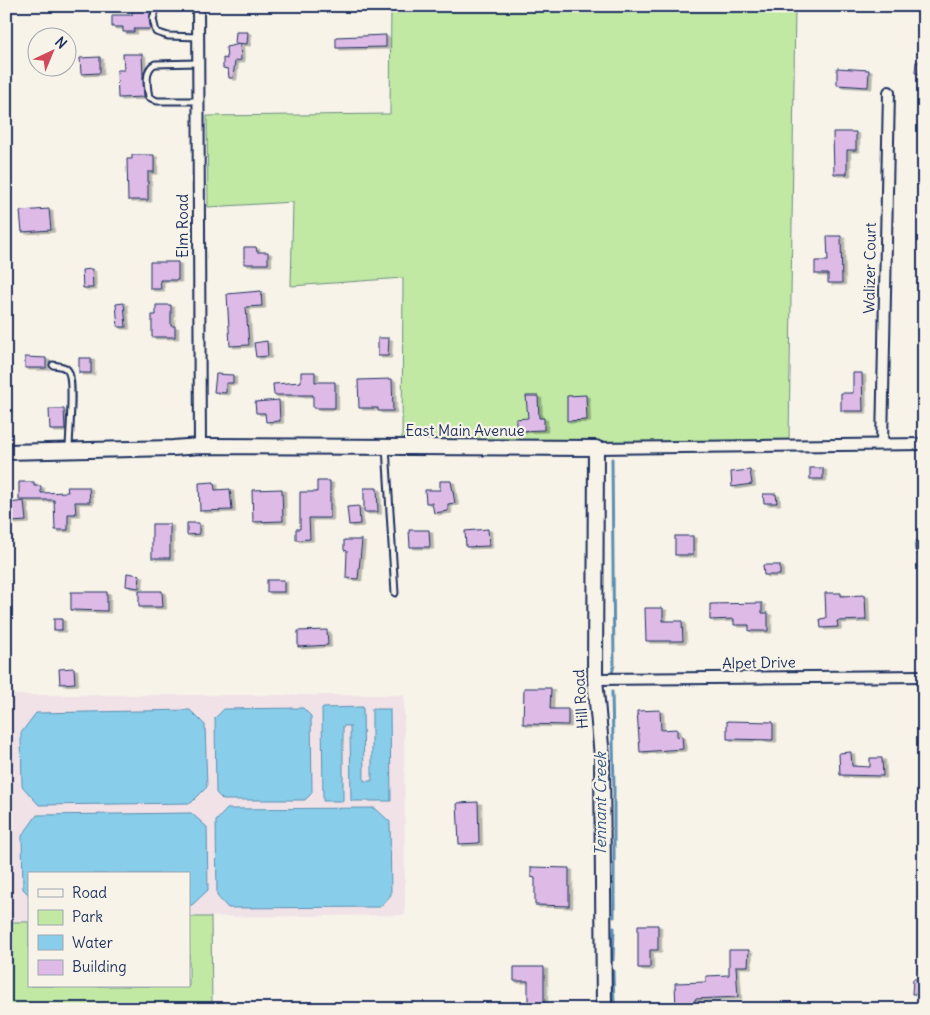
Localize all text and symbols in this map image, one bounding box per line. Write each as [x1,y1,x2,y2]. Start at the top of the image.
north arrow [28,28,78,78]
text: N [51,33,71,52]
street label: Elm Road [173,194,192,258]
street label: Walizer Court [859,222,880,314]
street label: East Main Avenue [405,421,525,440]
street label: Alpet Drive [722,652,796,673]
street label: Hill Road [569,668,592,729]
water label: Tennant Creek [590,750,610,856]
legend [28,872,190,988]
text: Road [72,883,107,902]
text: Park [72,907,103,926]
text: Water [72,933,113,952]
text: Building [72,957,127,976]

